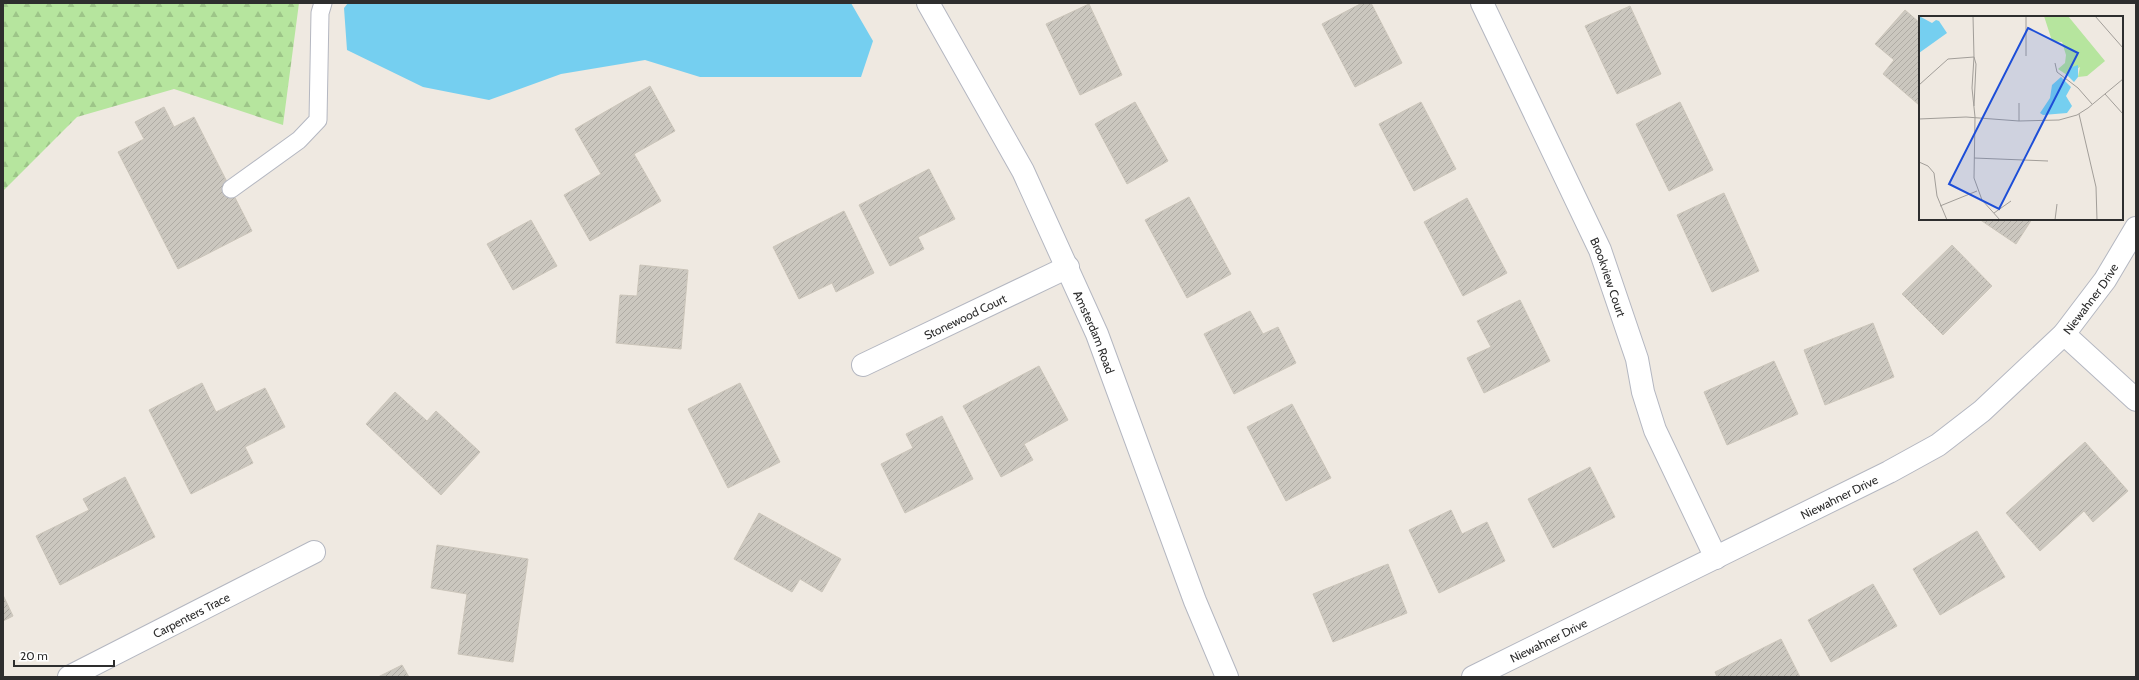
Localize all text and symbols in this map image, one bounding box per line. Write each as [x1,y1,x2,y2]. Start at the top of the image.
inset map [1919,16,2123,220]
street label: Brookview Court [1587,235,1630,319]
street label: Niewahner Drive [2059,260,2121,337]
street label: Amsterdam Road [1071,288,1118,375]
street label: Stonewood Court [921,290,1009,342]
street label: Niewahner Drive [1798,471,1880,522]
street label: Carpenters Trace [150,589,232,641]
street label: Niewahner Drive [1507,615,1589,665]
scale bar [14,642,114,668]
text: 20 m [20,648,48,663]

